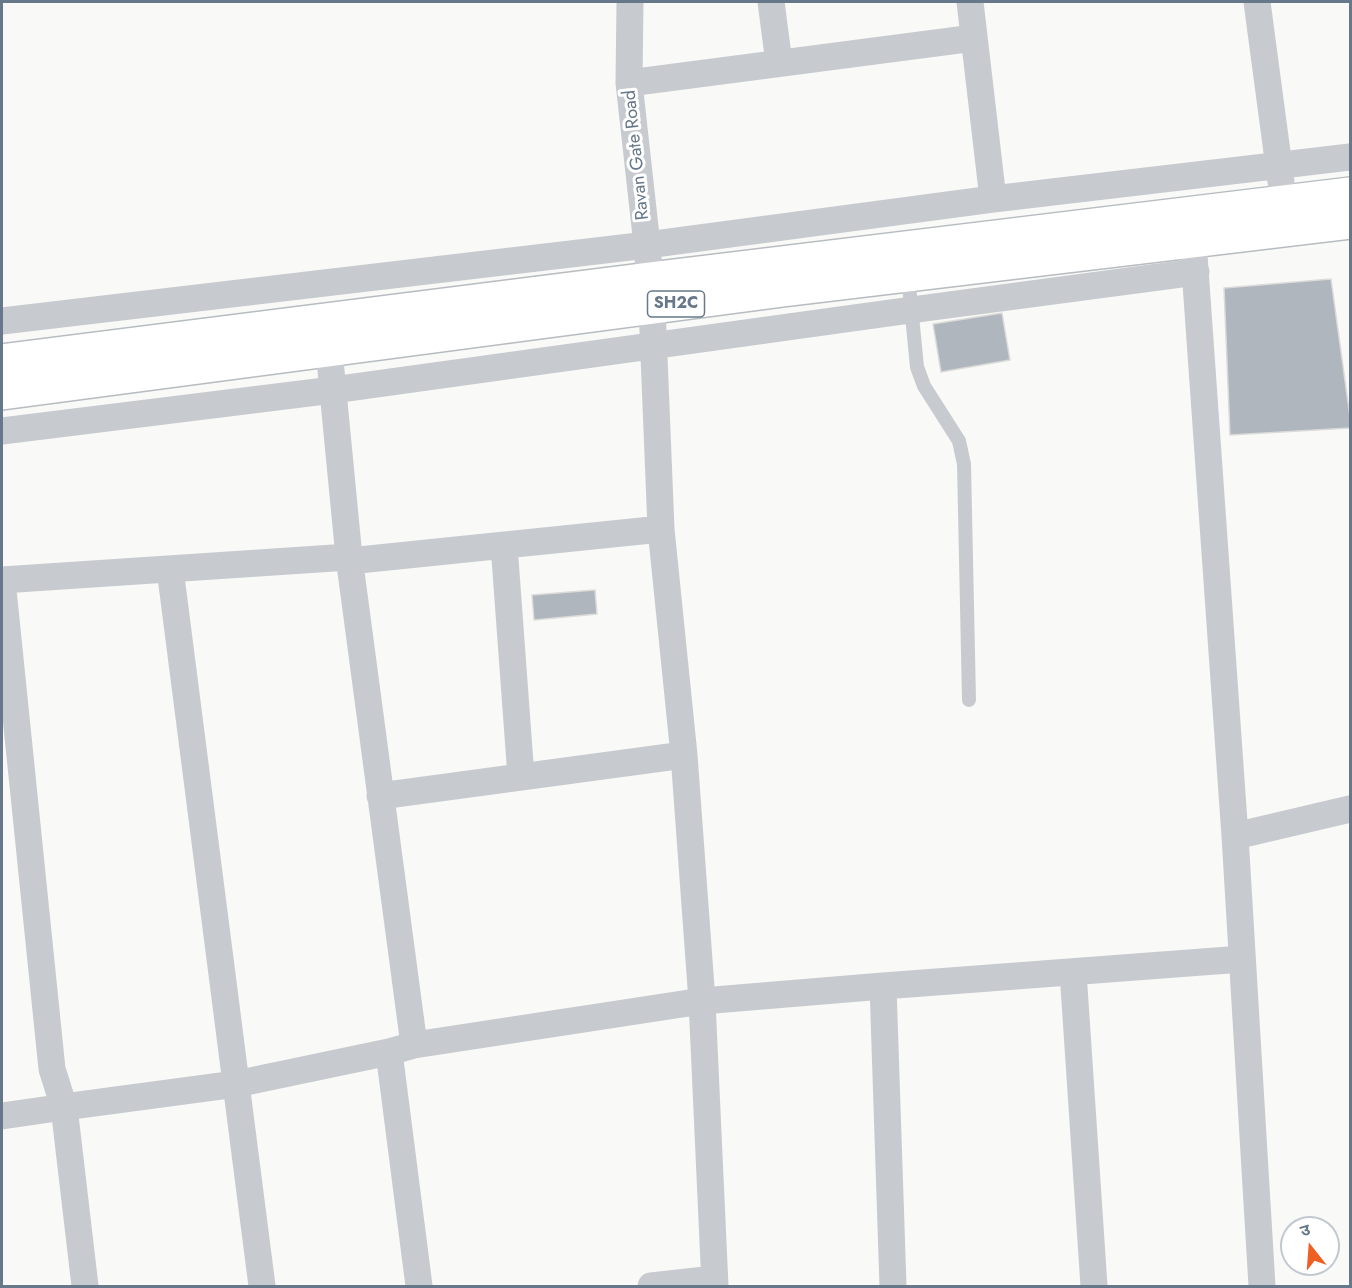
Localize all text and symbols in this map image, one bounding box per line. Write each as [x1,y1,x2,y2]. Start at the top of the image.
street label: Ravan Gate Road [619,89,655,221]
road number: SH2C [648,291,704,317]
north arrow [1280,1216,1340,1276]
text: उ [1297,1218,1313,1243]

